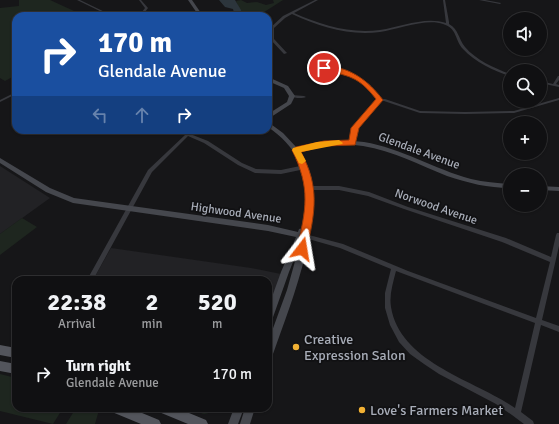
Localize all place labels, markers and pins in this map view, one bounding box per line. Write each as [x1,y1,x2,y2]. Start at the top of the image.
pin [307,51,341,85]
place label: Creative Expression Salon [304,331,406,364]
marker: Creative Expression Salon [291,342,301,352]
place label: Love's Farmers Market [370,402,503,419]
marker: Love's Farmers Market [357,405,367,415]

